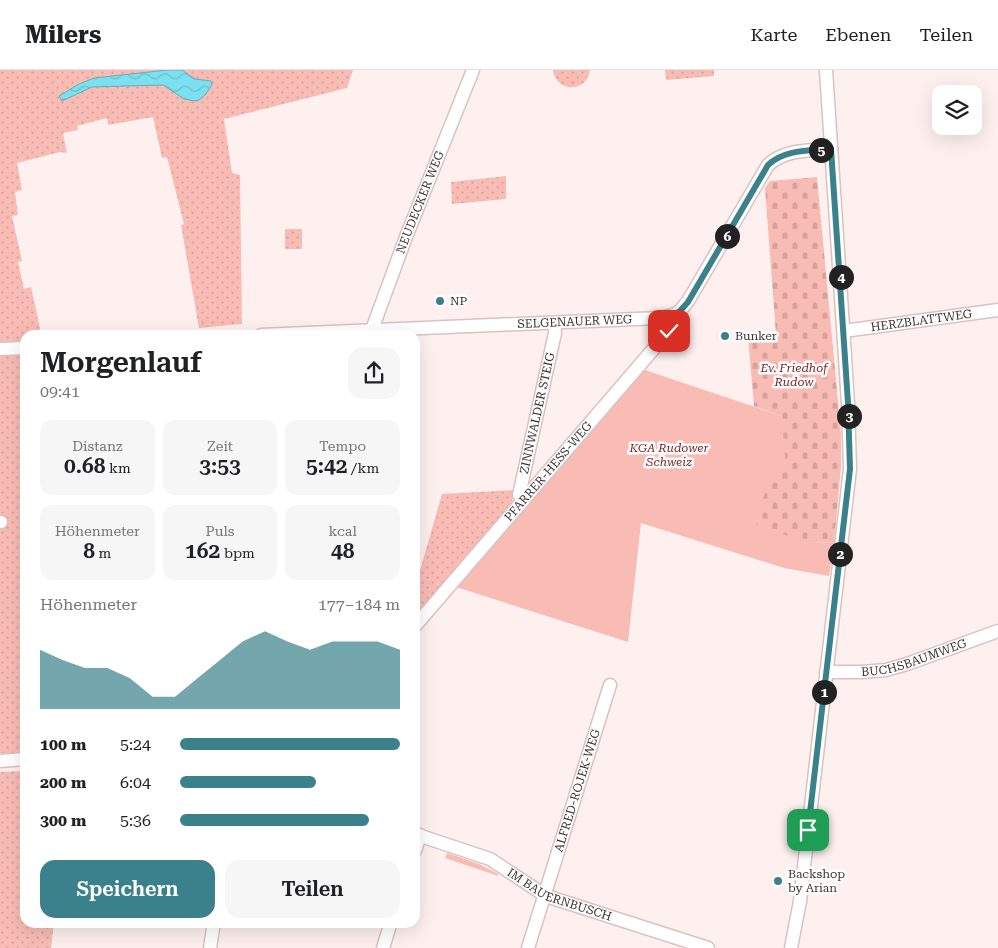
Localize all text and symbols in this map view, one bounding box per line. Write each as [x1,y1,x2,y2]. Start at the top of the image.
text: Milers [25,21,101,49]
text: Karte [751,24,797,45]
text: Ebenen [825,24,891,45]
text: Teilen [919,24,973,45]
map controls [932,85,982,135]
button: layers [932,85,982,135]
pin: 5 [808,138,834,162]
text: 5 [818,142,825,158]
street label: NEUDECKER WEG [394,148,447,255]
pin: 6 [714,224,740,248]
text: 6 [724,228,731,244]
pin: 4 [828,264,854,290]
text: 4 [838,269,845,285]
place label: NP [450,294,468,308]
marker: NP [434,295,446,307]
street label: HERZBLATTWEG [870,307,974,334]
pin [648,310,690,352]
street label: SELGENAUER WEG [517,312,633,331]
icon: check [655,317,683,345]
place label: Bunker [735,329,777,343]
marker: Bunker [719,330,731,342]
text: Morgenlauf [40,346,202,379]
button: share [348,347,400,399]
street label: ZINNWALDER STEIG [517,350,558,475]
park label: Ev. Friedhof Rudow [759,361,829,389]
text: 09:41 [40,382,80,401]
pin: 3 [836,404,862,428]
text: 3 [846,408,853,424]
street label: PFARRER-HESS-WEG [501,418,595,524]
text: Distanz [72,438,123,454]
text: Zeit [207,438,233,454]
text: Tempo [319,438,366,454]
park label: KGA Rudower Schweiz [629,441,708,469]
text: 0.68 [64,454,105,478]
text: 3:53 [199,454,241,478]
text: 5:42 [306,454,348,478]
text: km [105,460,131,476]
text: /km [348,460,379,476]
text: Höhenmeter [55,523,140,539]
text: Puls [206,523,234,539]
text: kcal [329,523,357,539]
text: 8 [83,539,95,563]
text: 162 [185,539,220,563]
text: 48 [331,539,354,563]
pin: 2 [828,542,852,566]
text: m [95,545,111,561]
text: bpm [220,545,255,561]
text: 2 [837,546,844,562]
text: Höhenmeter [40,595,137,614]
text: 177–184 m [318,595,400,614]
street label: BUCHSBAUMWEG [861,636,969,679]
pin: 1 [812,680,836,704]
text: 1 [821,684,828,700]
street label: ALFRED-ROJEK-WEG [551,727,603,854]
text: 100 m [40,735,86,754]
text: 5:24 [120,735,151,754]
text: 200 m [40,773,86,792]
text: 6:04 [120,773,151,792]
pin [787,809,829,851]
text: 300 m [40,811,86,830]
text: 5:36 [120,811,151,830]
icon: arrive [794,816,822,844]
button: Speichern [40,860,215,918]
button: Teilen [225,860,400,918]
street label: IM BAUERNBUSCH [505,865,613,924]
place label: Backshop by Arian [788,867,845,895]
marker: Backshop by Arian [772,875,784,887]

